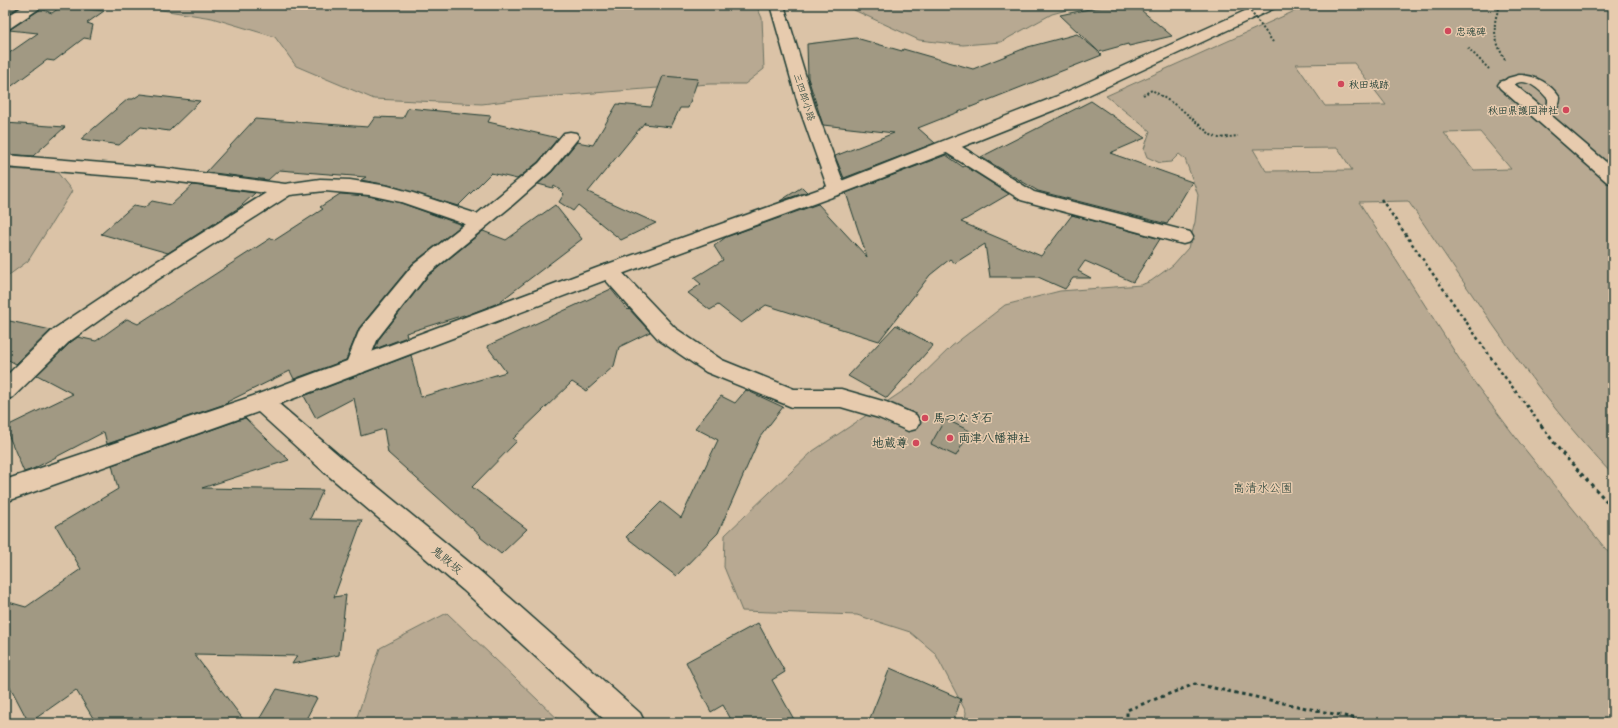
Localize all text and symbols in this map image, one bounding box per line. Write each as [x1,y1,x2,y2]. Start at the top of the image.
marker: 忠魂碑 [1443,26,1453,36]
place label: 忠魂碑 [1456,26,1486,38]
street label: 三四郎小路 [791,72,817,123]
marker: 秋田城跡 [1336,79,1346,89]
place label: 秋田城跡 [1349,79,1389,91]
place label: 秋田県護国神社 [1488,105,1558,117]
marker: 秋田県護国神社 [1561,105,1571,115]
place label: 馬つなぎ石 [933,411,993,426]
marker: 馬つなぎ石 [920,413,930,423]
place label: 両津八幡神社 [958,431,1030,446]
marker: 両津八幡神社 [945,433,955,443]
place label: 地蔵尊 [872,436,908,451]
marker: 地蔵尊 [911,438,921,448]
park label: 高清水公園 [1233,481,1293,496]
street label: 鬼敗坂 [428,543,465,578]

